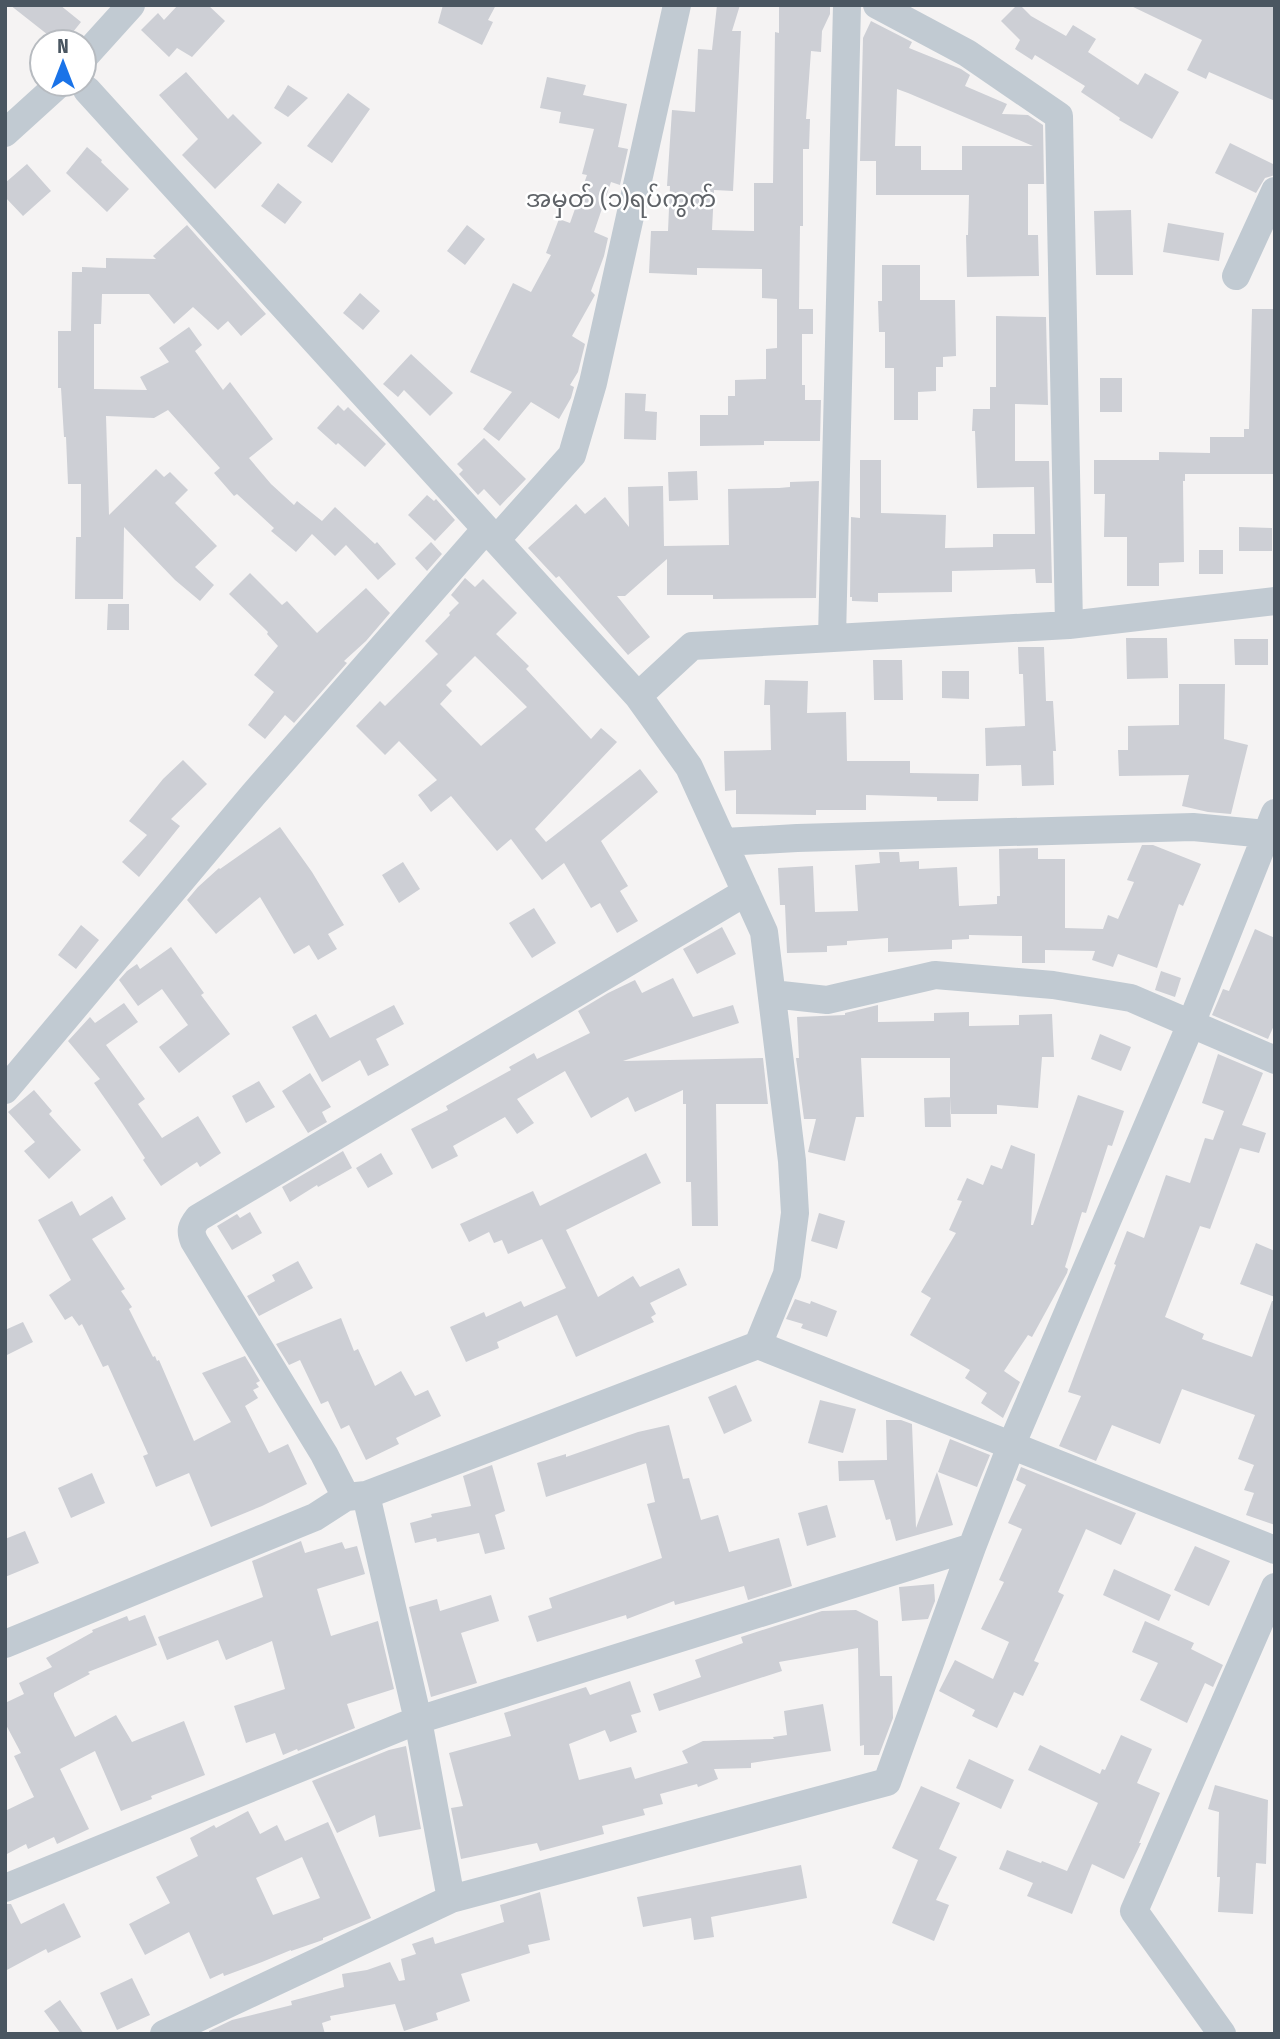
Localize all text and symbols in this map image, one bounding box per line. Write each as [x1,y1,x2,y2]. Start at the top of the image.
north arrow [28,28,98,98]
text: N [57,35,69,58]
district label: အမှတ် (၁)ရပ်ကွက် [526,183,716,218]

